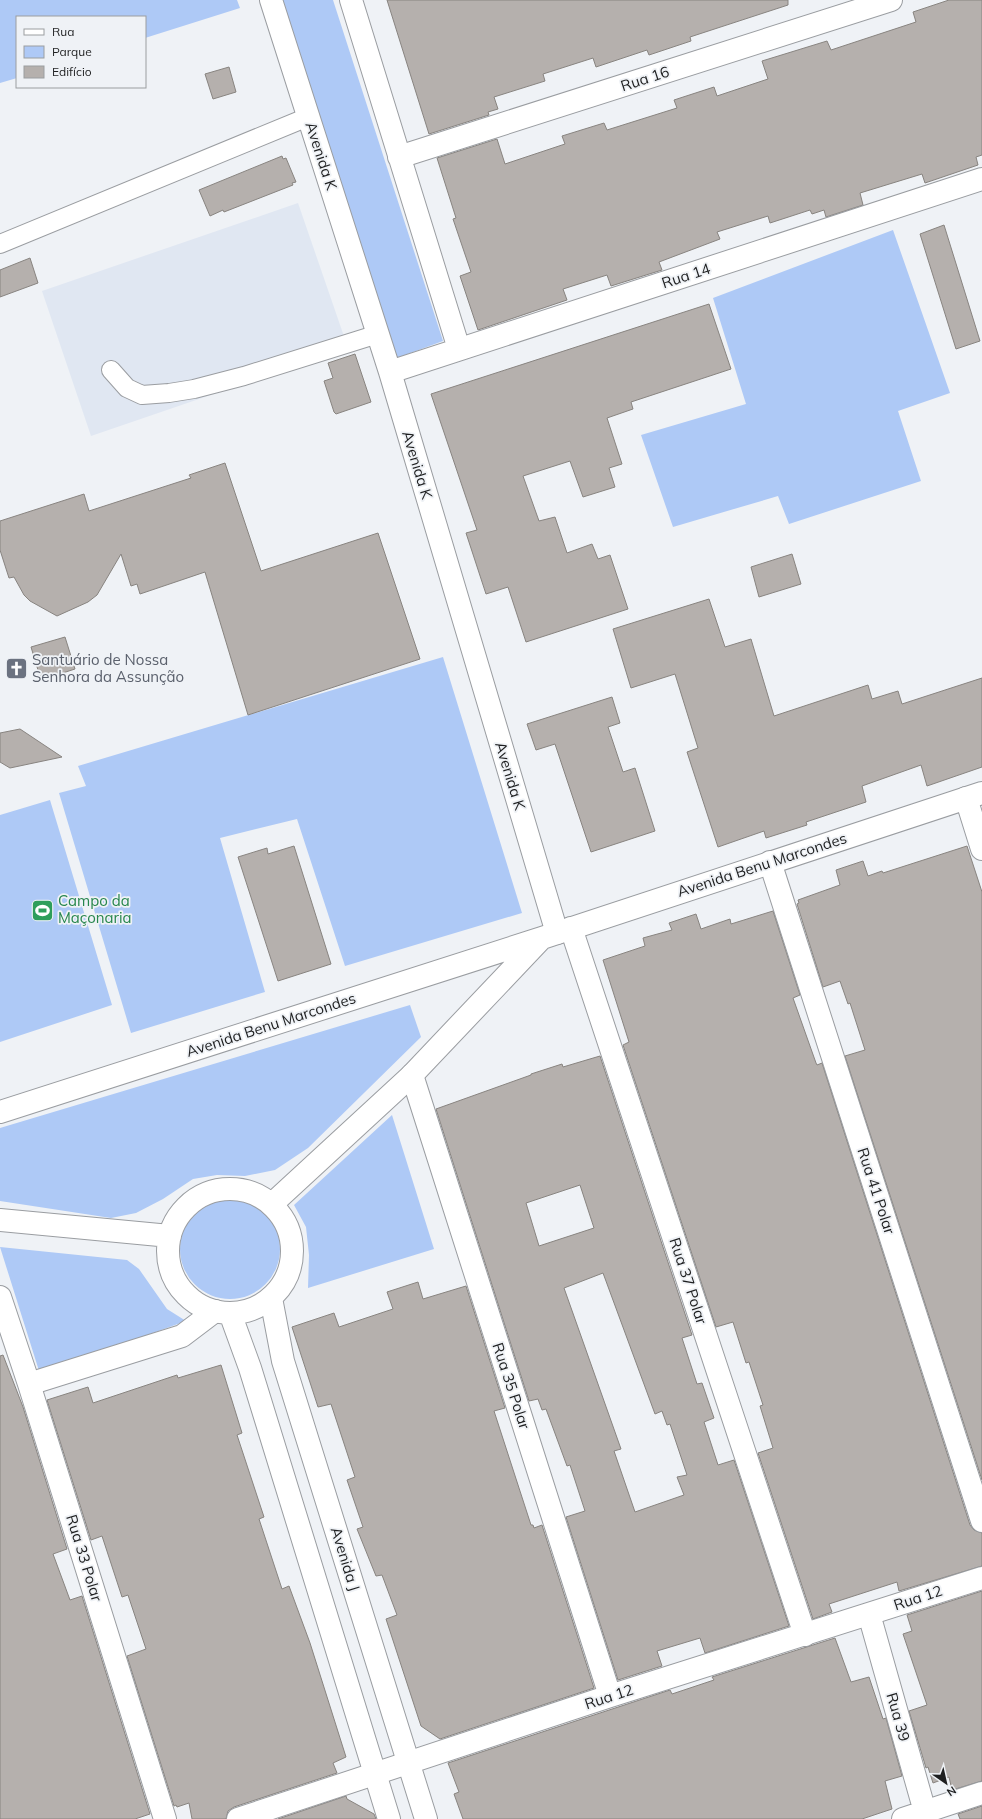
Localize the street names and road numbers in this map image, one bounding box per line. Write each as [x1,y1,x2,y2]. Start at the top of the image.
street label: Rua 16 [618,62,672,95]
street label: Avenida K [302,119,342,193]
street label: Rua 14 [659,259,713,292]
street label: Avenida K [398,428,437,502]
street label: Avenida K [491,739,530,813]
street label: Avenida Benu Marcondes [675,828,849,901]
street label: Avenida Benu Marcondes [184,988,358,1061]
street label: Rua 41 Polar [854,1145,900,1237]
street label: Rua 37 Polar [666,1235,712,1327]
street label: Rua 35 Polar [489,1340,535,1432]
street label: Rua 33 Polar [62,1512,107,1604]
street label: Avenida J [327,1525,364,1593]
street label: Rua 12 [891,1581,945,1614]
street label: Rua 12 [582,1680,636,1713]
street label: Rua 39 [882,1690,914,1743]

